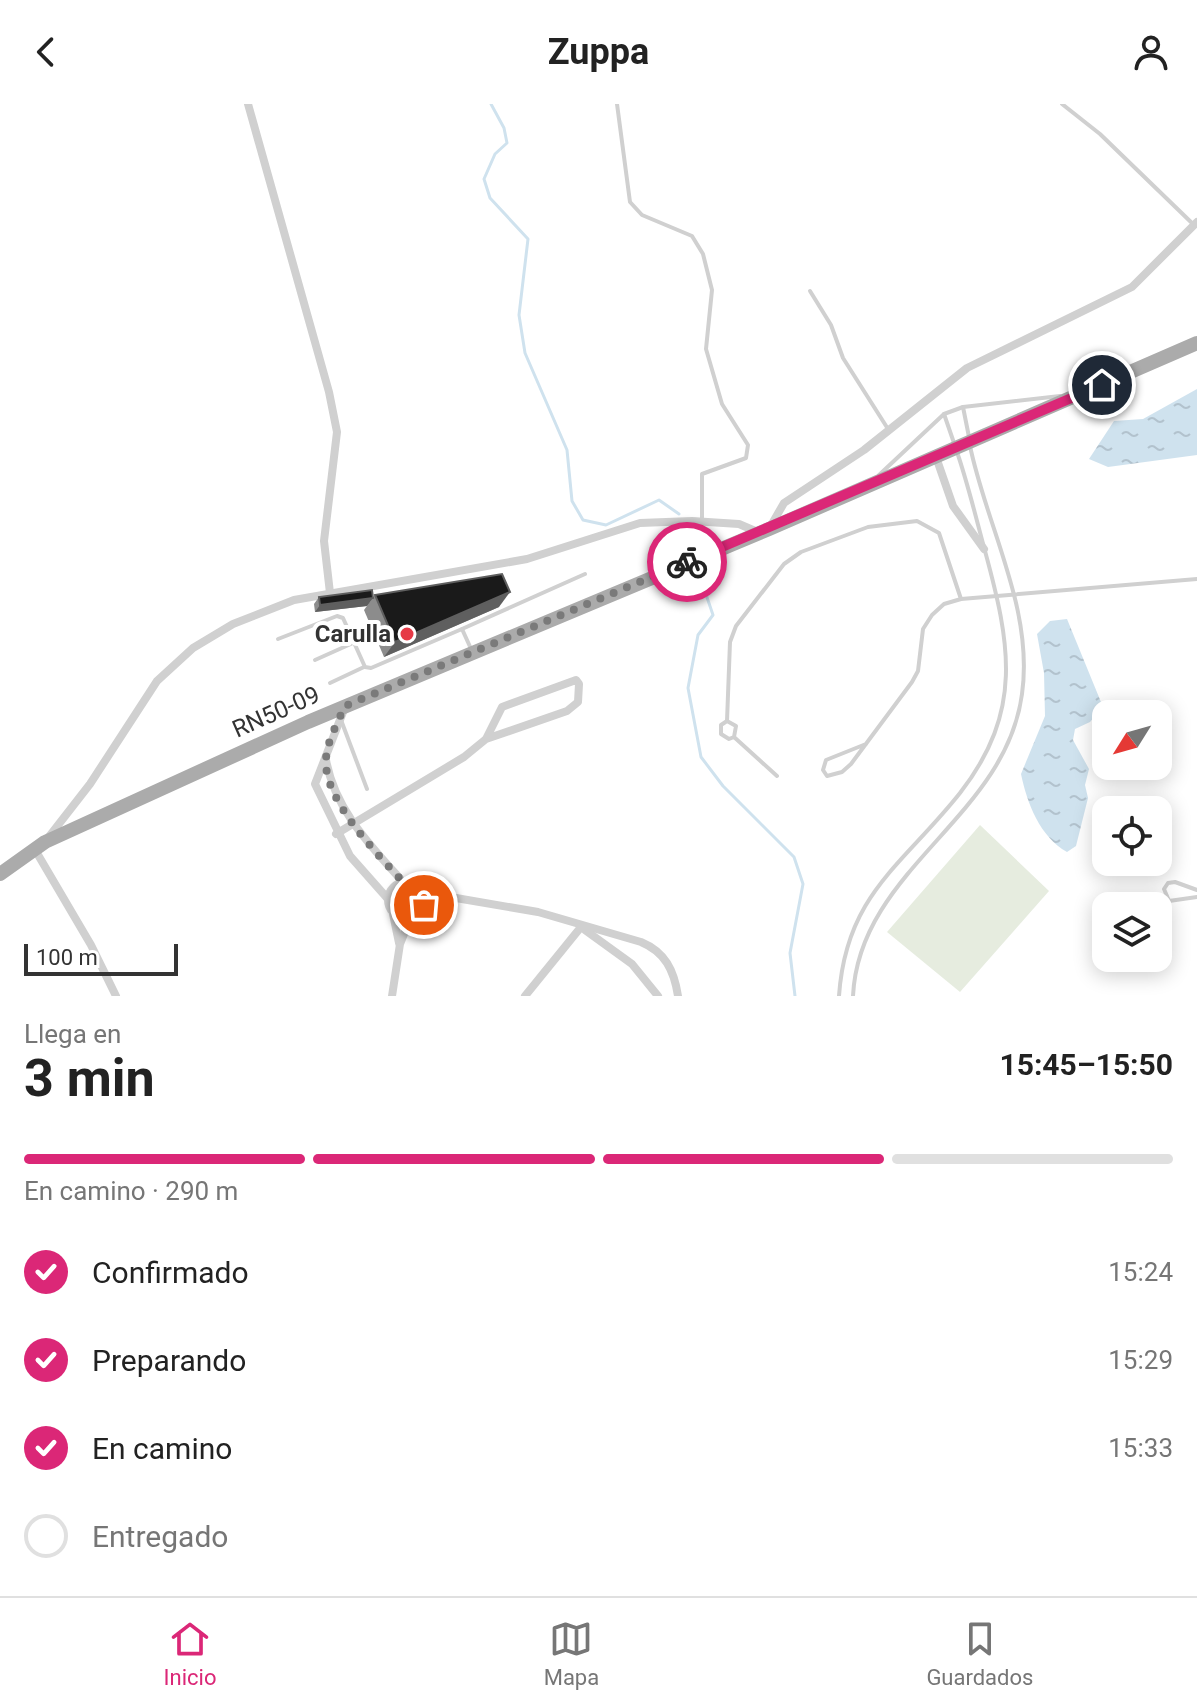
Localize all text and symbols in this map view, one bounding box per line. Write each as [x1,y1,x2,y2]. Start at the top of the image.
icon: back [24,30,68,74]
icon: person [1129,30,1173,74]
text: Zuppa [548,31,649,73]
pin [1068,351,1136,419]
icon: home [1080,363,1124,407]
courier [647,522,727,602]
icon: bike [665,540,709,584]
place label: Carulla [315,620,391,648]
marker: Carulla [398,625,416,643]
street label: RN50-09 [228,680,324,744]
north arrow [1092,700,1172,780]
map controls [1092,700,1172,972]
button: locate [1092,796,1172,876]
pin [390,871,458,939]
icon: bag [402,883,446,927]
button: layers [1092,892,1172,972]
scale bar [24,940,178,976]
text: 100 m [36,945,98,970]
text: Llega en [24,1019,121,1049]
text: 15:45–15:50 [999,1047,1173,1082]
text: 3 min [24,1048,155,1109]
text: En camino · 290 m [24,1176,238,1206]
icon: check [24,1250,68,1294]
text: Confirmado [92,1255,249,1290]
text: 15:24 [1108,1257,1173,1287]
icon: check [24,1338,68,1382]
text: Preparando [92,1343,246,1378]
text: 15:29 [1108,1345,1173,1375]
icon: check [24,1426,68,1470]
text: En camino [92,1431,232,1466]
text: 15:33 [1108,1433,1173,1463]
text: Entregado [92,1519,228,1554]
tab: Inicio [164,1617,217,1690]
tab: Mapa [544,1617,599,1690]
tab: Guardados [926,1617,1033,1690]

